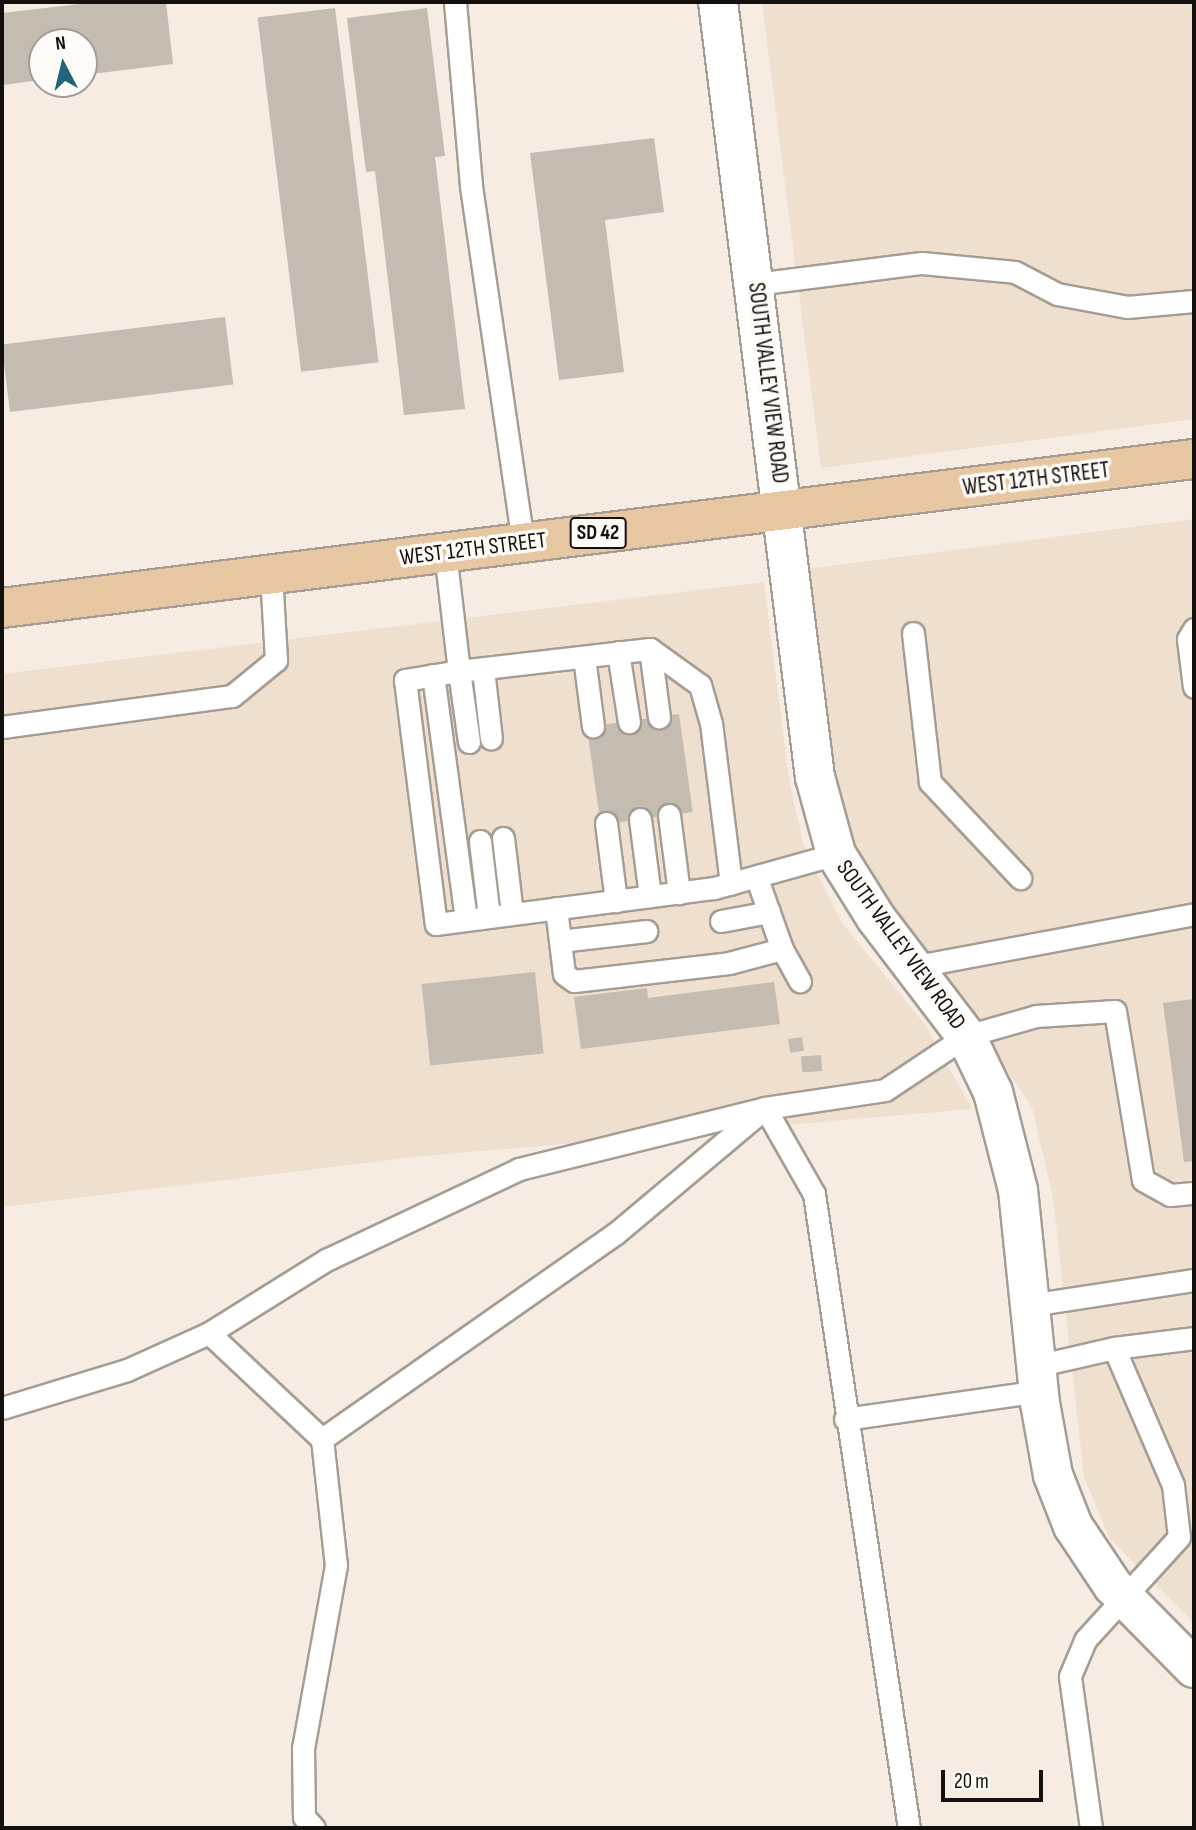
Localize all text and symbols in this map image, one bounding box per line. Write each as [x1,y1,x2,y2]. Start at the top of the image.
north arrow [28,28,98,98]
text: N [54,32,67,56]
street label: SOUTH VALLEY VIEW ROAD [742,281,794,485]
street label: WEST 12TH STREET [961,456,1111,502]
road number: SD 42 [568,516,628,550]
street label: WEST 12TH STREET [398,526,548,572]
street label: SOUTH VALLEY VIEW ROAD [830,855,972,1035]
scale bar [944,1756,1046,1800]
text: 20 m [954,1769,989,1794]

